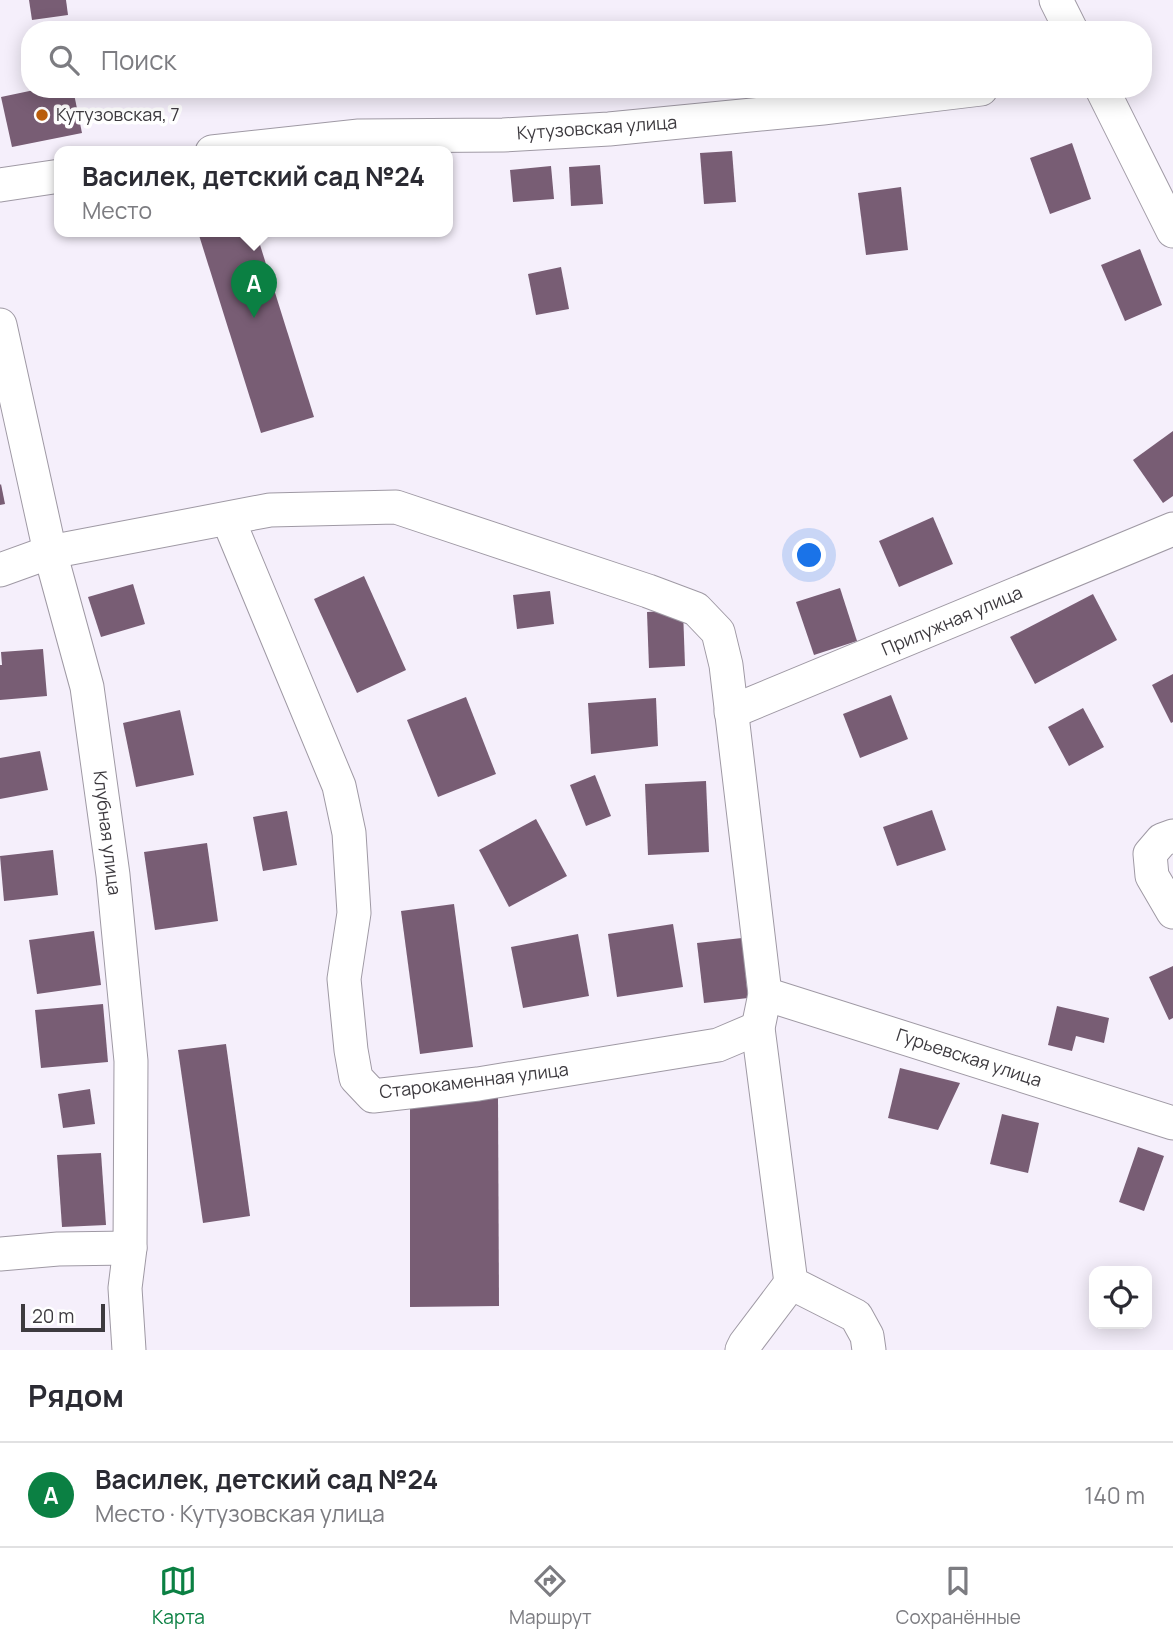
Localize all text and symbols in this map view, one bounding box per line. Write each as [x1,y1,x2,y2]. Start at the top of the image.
search box [21,21,1152,98]
icon: search [45,41,83,79]
text: Поиск [101,42,176,78]
place label: Кутузовская, 7 [56,102,180,126]
marker: Кутузовская, 7 [34,107,50,123]
street label: Кутузовская улица [516,109,678,145]
popup [54,146,453,237]
text: Василек, детский сад №24 [82,158,425,194]
text: Место [82,194,152,226]
pin: A [231,260,277,318]
your location [792,538,826,572]
street label: Прилужная улица [878,580,1026,661]
street label: Клубная улица [88,769,128,897]
street label: Гурьевская улица [894,1022,1045,1092]
street label: Старокаменная улица [378,1056,570,1104]
map controls [1089,1266,1152,1329]
button: locate [1089,1266,1152,1329]
scale bar [21,1301,105,1333]
text: 20 m [32,1303,74,1329]
text: Рядом [28,1375,124,1416]
text: Василек, детский сад №24 [95,1461,438,1497]
text: A [43,1479,59,1511]
text: 140 m [1084,1479,1145,1511]
text: Место · Кутузовская улица [95,1497,385,1529]
tab: Карта [152,1562,205,1630]
tab: Маршрут [509,1562,592,1630]
tab: Сохранённые [896,1562,1021,1630]

